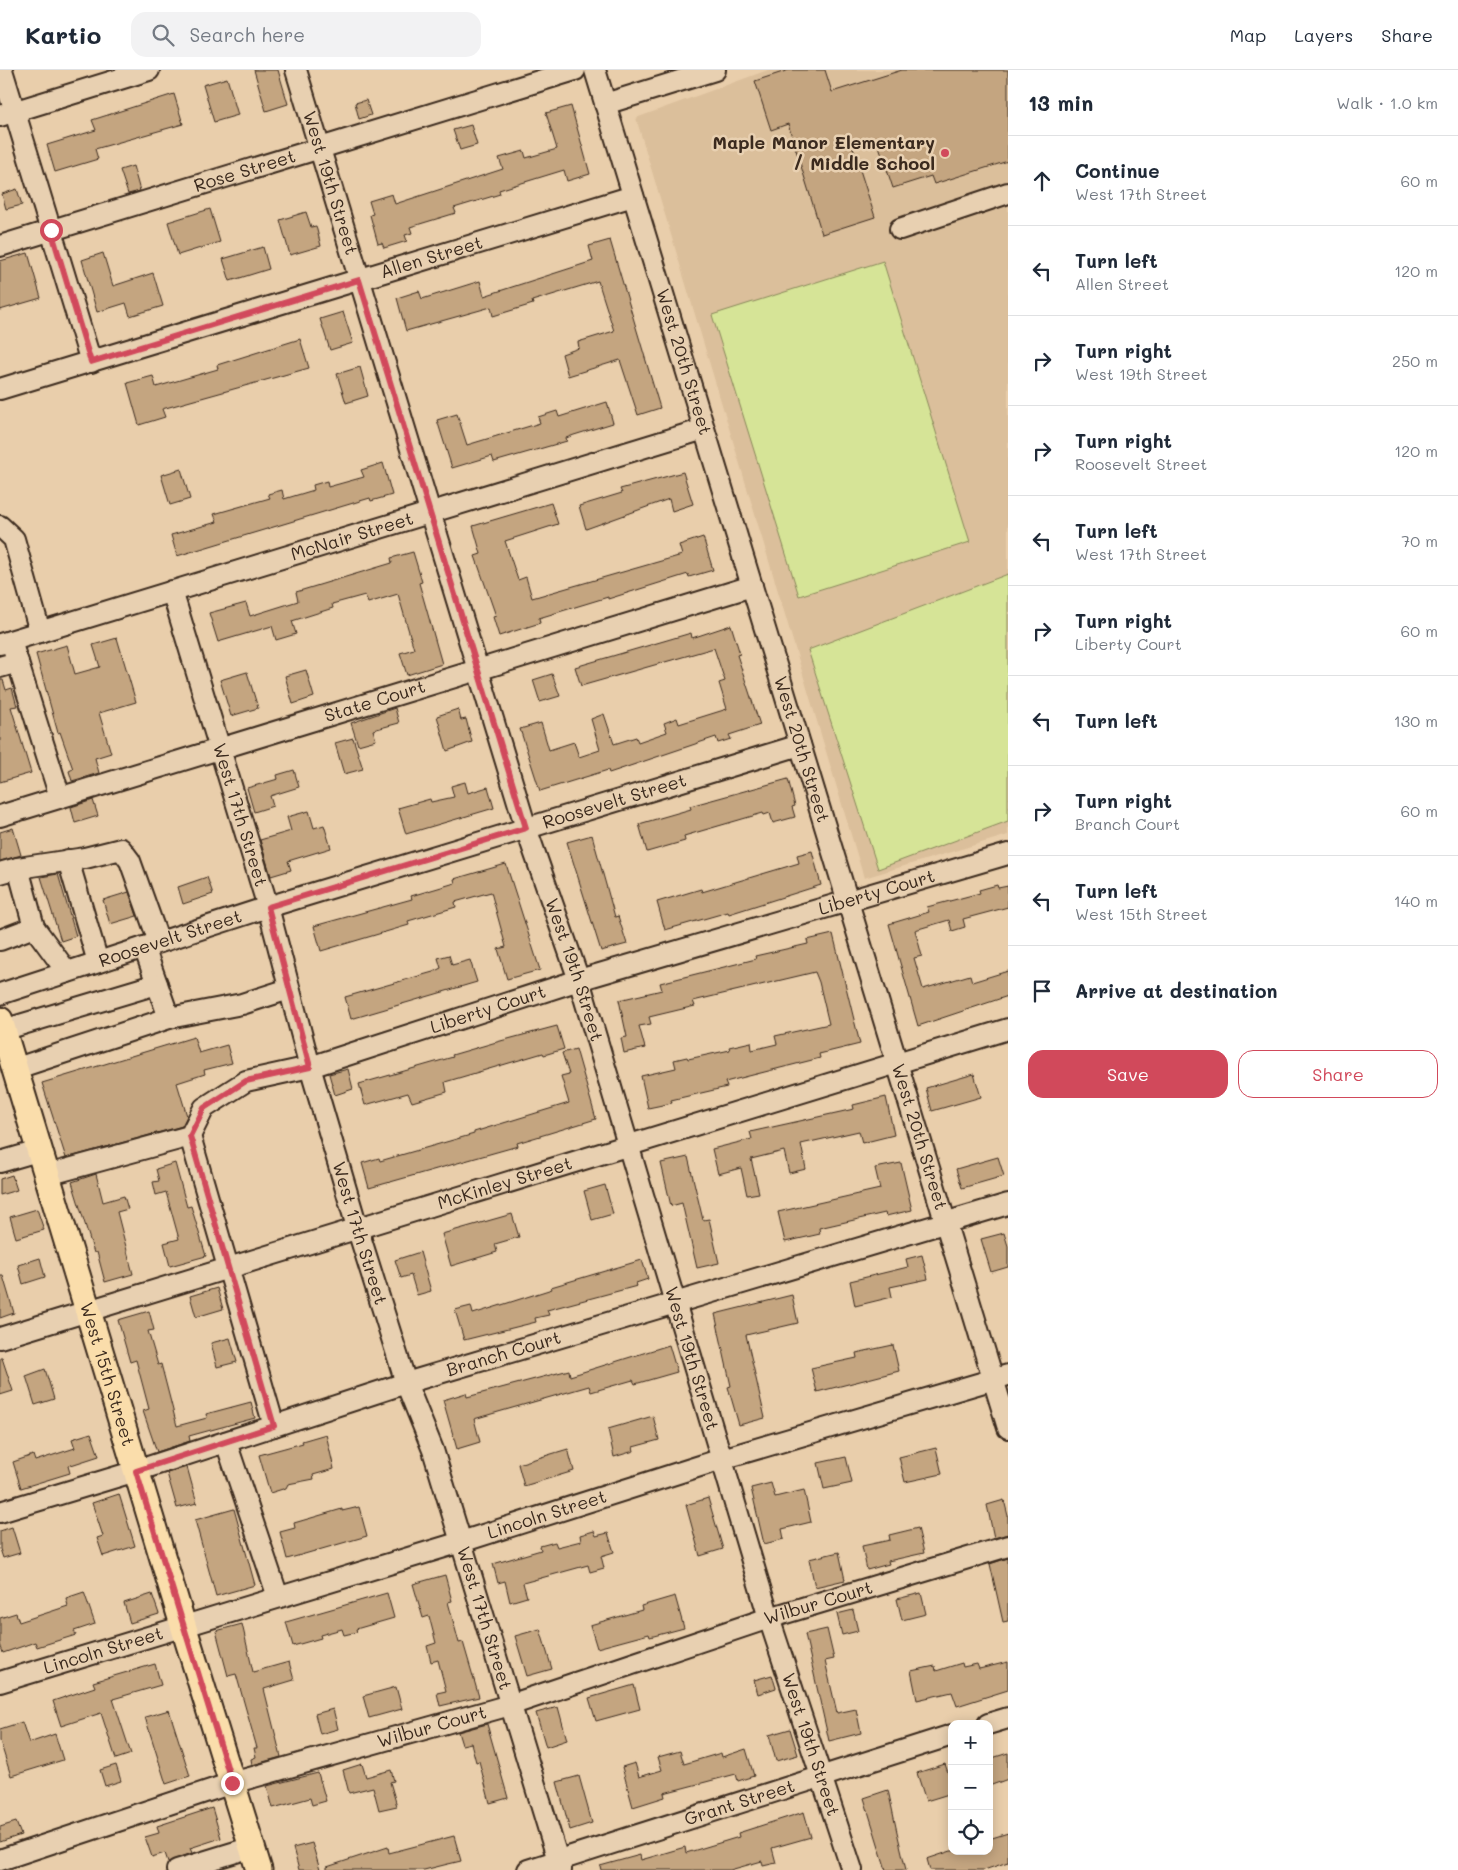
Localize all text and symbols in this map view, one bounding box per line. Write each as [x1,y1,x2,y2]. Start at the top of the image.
search box [131,12,481,57]
text: Kartio [25,19,101,50]
icon: search [149,21,177,49]
text: Search here [189,22,305,47]
text: Map [1230,23,1266,47]
text: Layers [1294,23,1353,47]
text: Share [1381,23,1433,47]
text: 13 min [1028,89,1093,116]
text: Walk · 1.0 km [1336,92,1438,113]
street label: West 19th Street [298,108,364,258]
place label: Maple Manor Elementary / Middle School [713,130,935,175]
street label: Rose Street [191,143,298,197]
marker: Maple Manor Elementary / Middle School [939,147,951,159]
text: Continue [1075,158,1160,183]
icon: ahead [1028,167,1056,195]
text: 60 m [1401,170,1438,191]
text: West 17th Street [1075,183,1207,204]
route start [40,219,63,242]
street label: Allen Street [377,230,485,283]
text: Turn left [1075,248,1158,273]
icon: left [1028,257,1056,285]
text: 120 m [1394,260,1438,281]
text: Allen Street [1075,273,1169,294]
street label: West 20th Street [651,285,718,438]
text: Turn right [1075,338,1172,363]
icon: right [1028,347,1056,375]
text: 250 m [1392,350,1438,371]
text: West 19th Street [1075,363,1208,384]
text: Turn right [1075,428,1172,453]
icon: right [1028,437,1056,465]
text: 120 m [1394,440,1438,461]
text: Roosevelt Street [1075,453,1207,474]
street label: McNair Street [287,506,416,566]
text: Turn left [1075,518,1158,543]
icon: left [1028,527,1056,555]
text: 70 m [1401,530,1438,551]
text: West 17th Street [1075,543,1207,564]
text: Turn right [1075,608,1172,633]
icon: right [1028,617,1056,645]
text: 60 m [1401,620,1438,641]
text: Liberty Court [1075,633,1182,654]
street label: West 20th Street [769,673,836,825]
street label: State Court [321,674,428,727]
icon: left [1028,707,1056,735]
text: Turn left [1075,708,1158,733]
text: 130 m [1394,710,1438,731]
street label: West 17th Street [208,740,274,889]
street label: Roosevelt Street [539,767,689,834]
text: Turn right [1075,788,1172,813]
icon: right [1028,797,1056,825]
text: 60 m [1401,800,1438,821]
text: Branch Court [1075,813,1180,834]
street label: Liberty Court [815,863,937,920]
text: Turn left [1075,878,1158,903]
icon: left [1028,887,1056,915]
text: 140 m [1394,890,1438,911]
street label: West 19th Street [540,895,610,1044]
street label: Roosevelt Street [95,903,245,972]
text: West 15th Street [1075,903,1207,924]
icon: arrive [1028,977,1056,1005]
text: Arrive at destination [1075,978,1278,1003]
street label: Liberty Court [427,979,548,1038]
button: Save [1028,1050,1228,1098]
button: Share [1238,1050,1438,1098]
street label: West 20th Street [887,1060,954,1213]
street label: McKinley Street [434,1150,575,1214]
street label: West 17th Street [327,1158,394,1307]
street label: West 19th Street [660,1283,725,1433]
street label: West 15th Street [75,1299,141,1449]
street label: Branch Court [443,1325,564,1381]
street label: Lincoln Street [484,1484,609,1544]
street label: West 17th Street [452,1543,518,1692]
street label: Wilbur Court [761,1574,875,1630]
street label: Lincoln Street [40,1620,166,1679]
street label: West 19th Street [777,1670,846,1819]
street label: Wilbur Court [374,1699,489,1753]
map controls [948,1720,993,1855]
button: + [948,1720,993,1765]
button: − [948,1765,993,1810]
route end [221,1772,244,1795]
street label: Grant Street [681,1773,797,1831]
button: locate [948,1810,993,1855]

